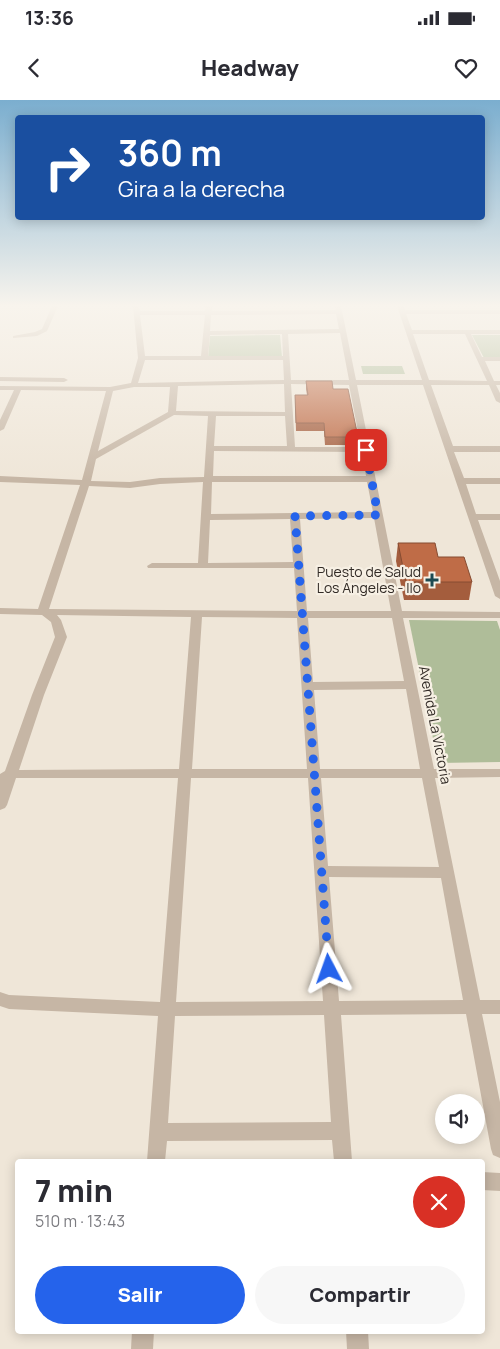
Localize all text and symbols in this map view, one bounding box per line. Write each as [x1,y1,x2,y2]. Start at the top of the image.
text: 13:36 [25,5,74,31]
text: Headway [201,53,299,83]
icon: back [20,54,48,82]
icon: heart [452,54,480,82]
text: 360 m [118,129,222,177]
icon: right [35,135,100,200]
text: Gira a la derecha [118,174,285,204]
pin [345,429,387,471]
icon: arrive [352,436,380,464]
place label: Puesto de Salud Los Ángeles - Ilo [317,562,421,597]
marker: Puesto de Salud Los Ángeles - Ilo [425,573,439,587]
street label: Avenida La Victoria [415,664,456,786]
position arrow [302,942,354,994]
map controls [435,1094,485,1144]
button: sound [435,1094,485,1144]
text: 7 min [35,1170,113,1211]
button: close [413,1176,465,1228]
text: 510 m · 13:43 [35,1210,125,1232]
button: Salir [35,1266,245,1324]
button: Compartir [255,1266,465,1324]

